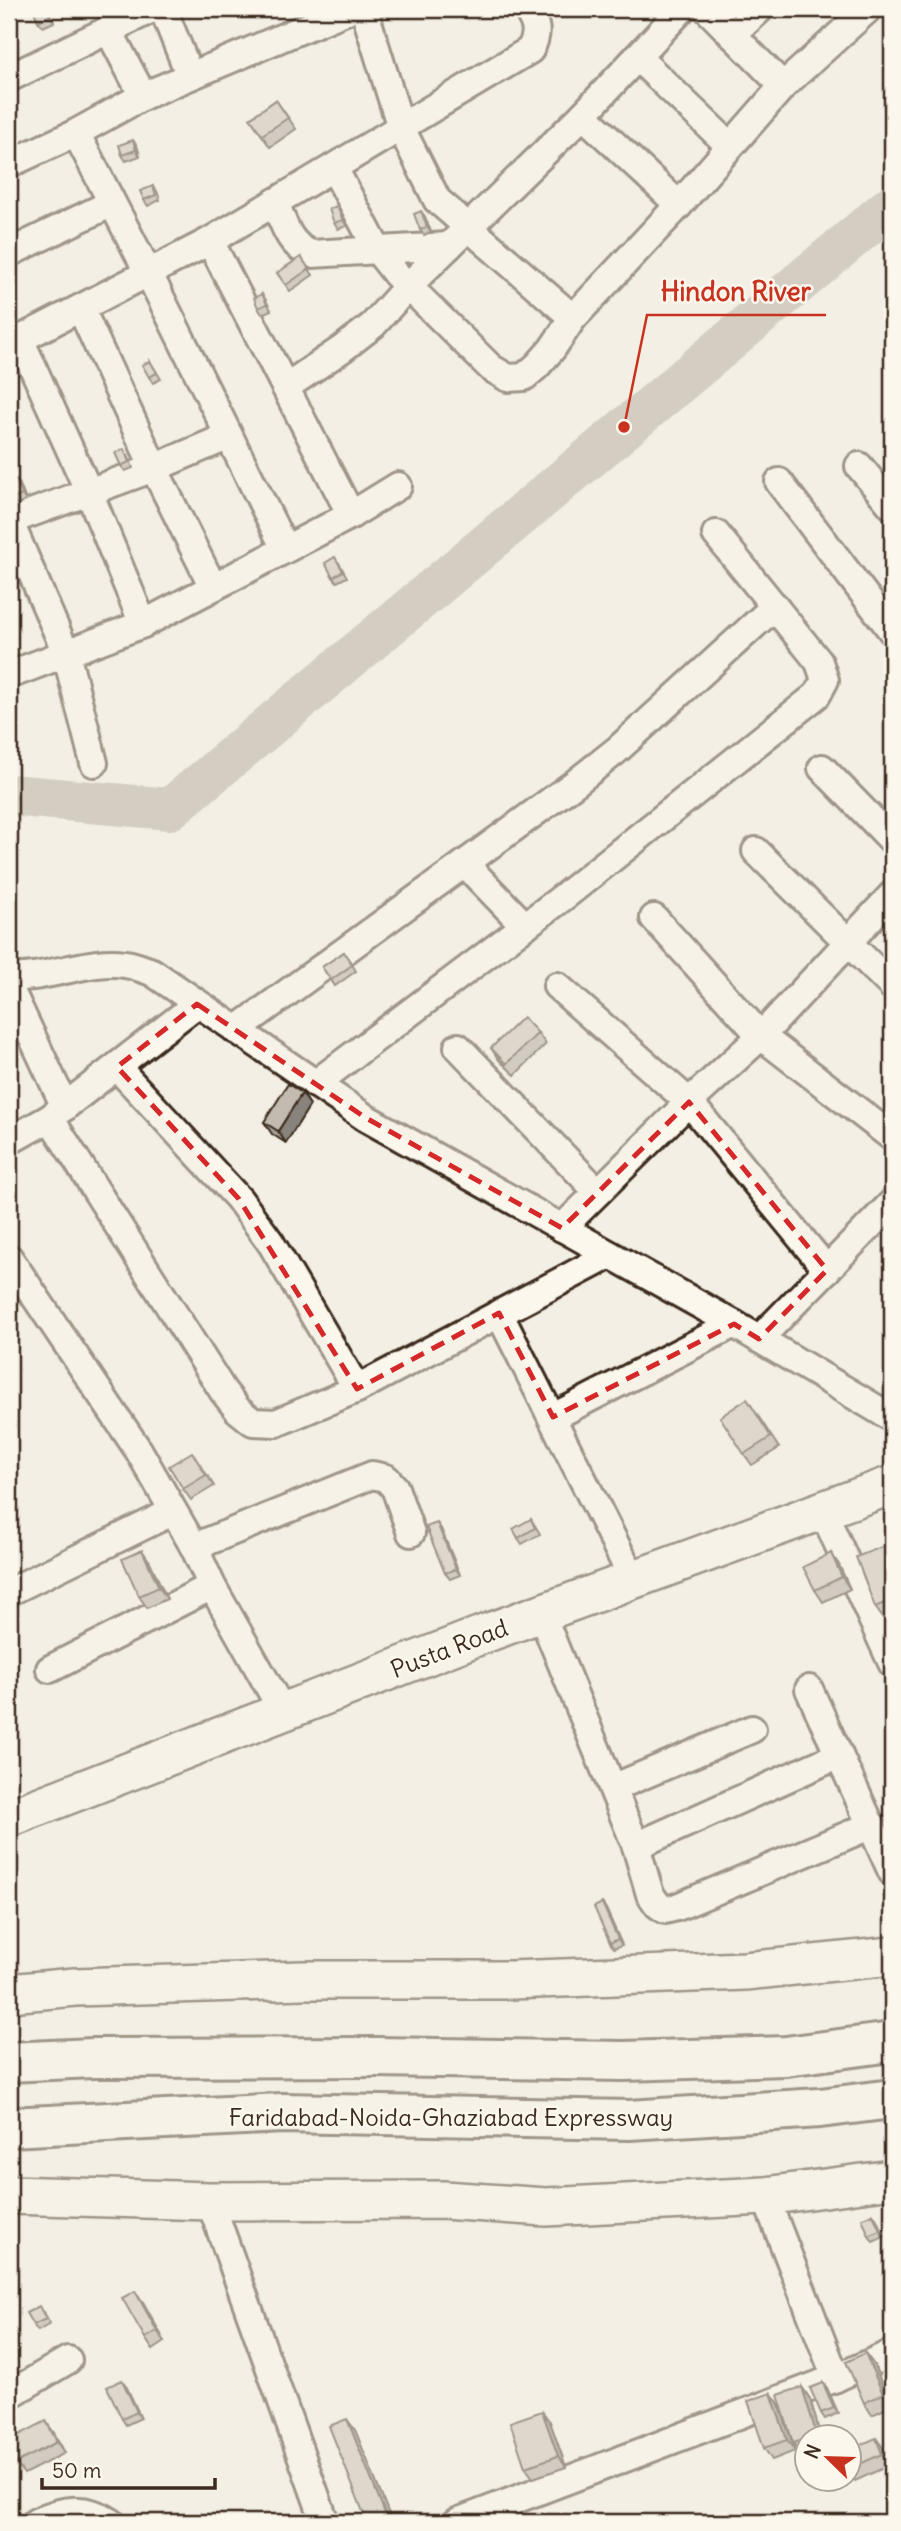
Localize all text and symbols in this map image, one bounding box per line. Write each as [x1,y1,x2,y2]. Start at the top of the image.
callout: Hindon River [647,268,826,315]
text: Hindon River [661,275,812,308]
street label: Pusta Road [386,1612,512,1684]
street label: Faridabad-Noida-Ghaziabad Expressway [229,2102,673,2132]
north arrow [792,2422,862,2492]
text: N [799,2441,826,2462]
scale bar [42,2447,215,2491]
text: 50 m [52,2457,101,2484]

